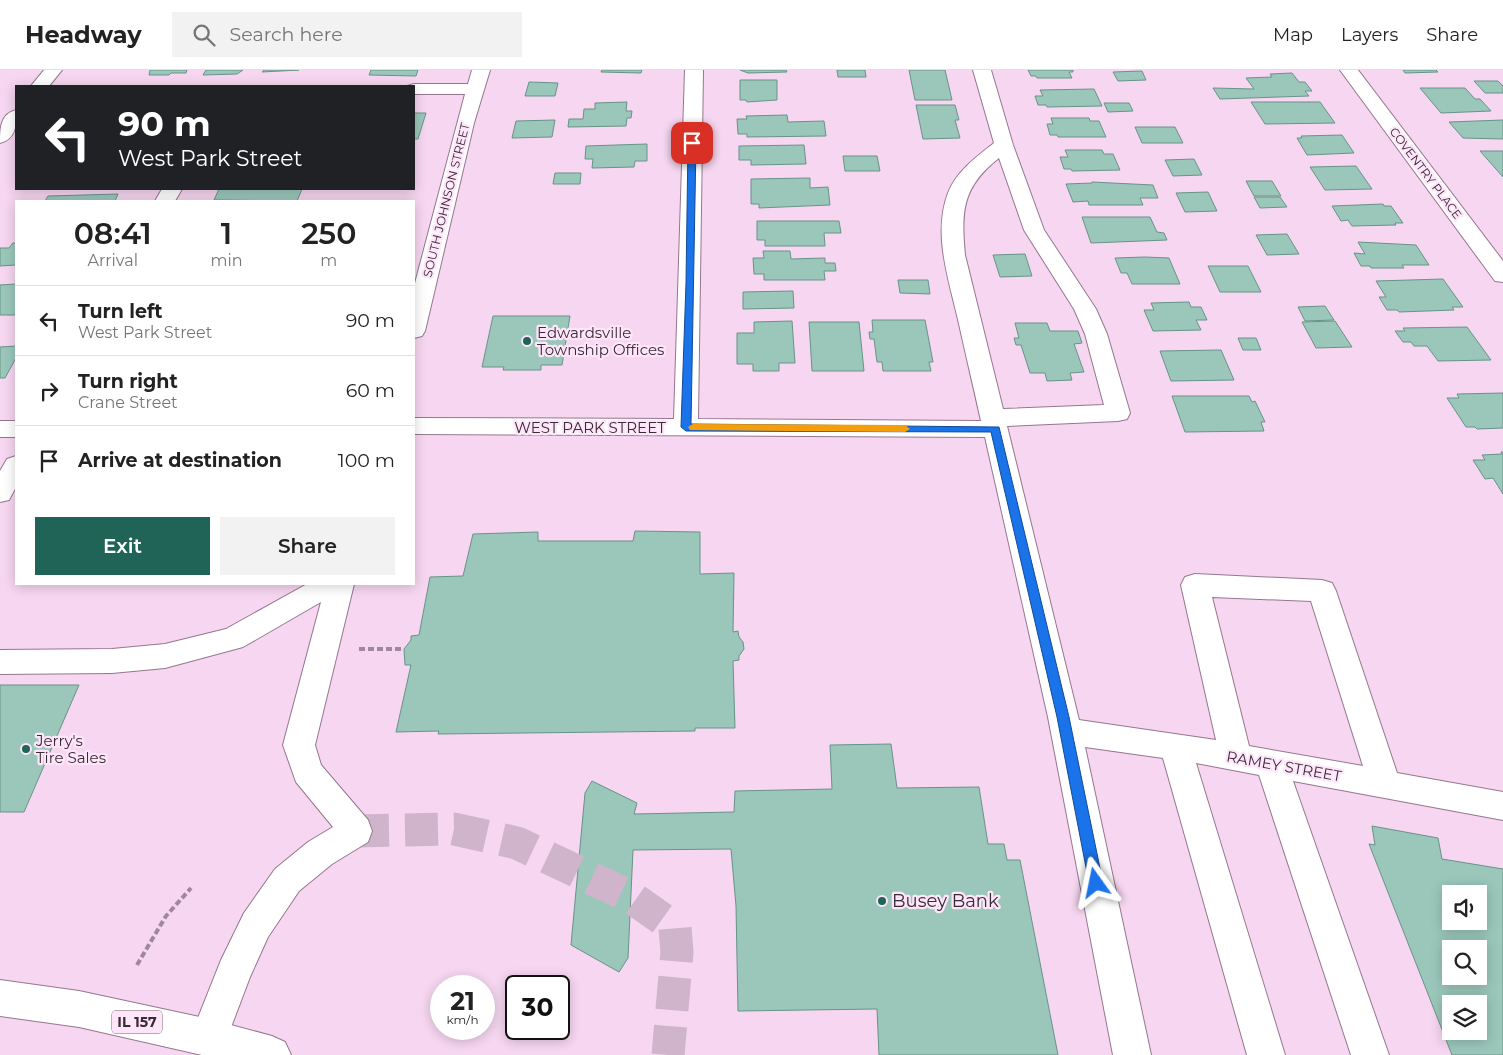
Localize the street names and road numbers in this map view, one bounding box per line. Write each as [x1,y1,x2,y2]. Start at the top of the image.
street label: SOUTH JOHNSON STREET [420,121,472,279]
street label: COVENTRY PLACE [1387,124,1465,222]
street label: WEST PARK STREET [514,418,666,437]
street label: RAMEY STREET [1225,747,1343,786]
road number: IL 157 [112,1010,162,1034]

